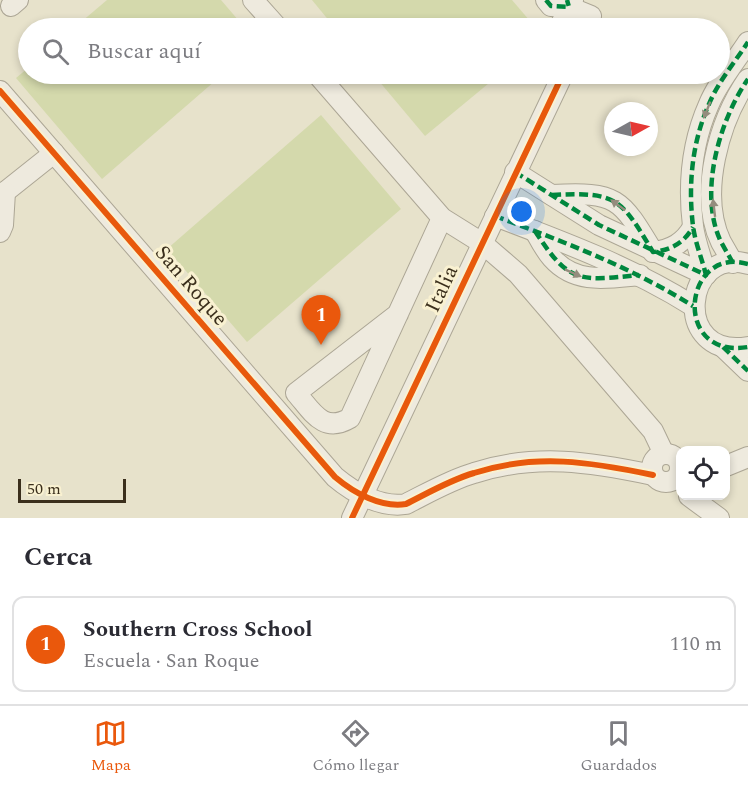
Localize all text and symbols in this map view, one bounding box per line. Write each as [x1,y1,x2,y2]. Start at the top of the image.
search box [18,18,730,84]
icon: search [39,35,72,68]
text: Buscar aquí [87,35,201,68]
one-way arrow [702,101,712,119]
north arrow [604,102,658,156]
your location [507,197,536,226]
one-way arrow [611,199,627,211]
one-way arrow [709,199,718,218]
street label: San Roque [147,238,235,334]
street label: Italia [417,259,467,318]
one-way arrow [565,268,582,277]
pin: 1 [302,296,340,345]
map controls [676,446,730,500]
button: locate [676,446,730,500]
scale bar [18,476,126,504]
text: 50 m [27,477,61,501]
text: Cerca [24,537,92,577]
text: Southern Cross School [83,613,312,646]
text: 1 [40,629,51,659]
text: 110 m [670,629,722,659]
text: Escuela · San Roque [83,646,259,676]
tab: Mapa [91,717,131,777]
tab: Cómo llegar [312,717,399,777]
tab: Guardados [581,717,657,777]

